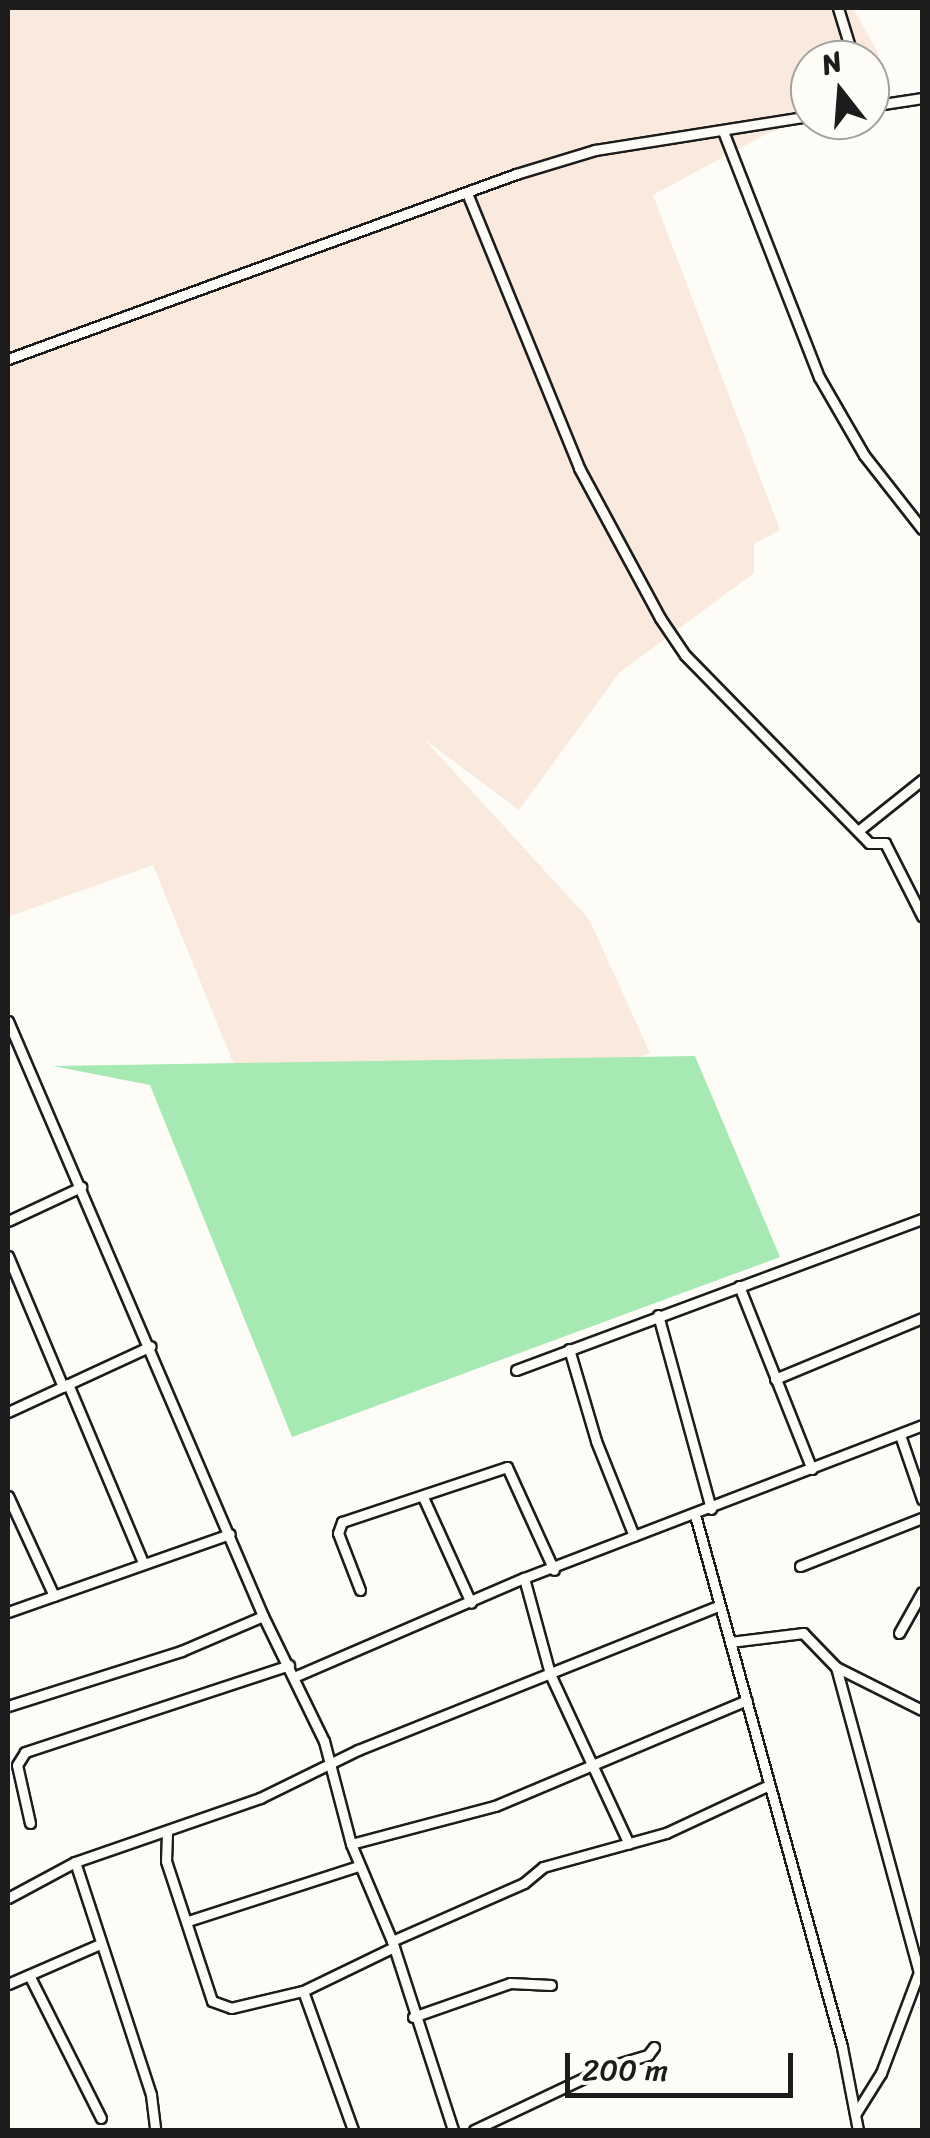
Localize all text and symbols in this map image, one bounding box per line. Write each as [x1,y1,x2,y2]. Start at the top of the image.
text: N [815,36,848,89]
north arrow [790,40,890,140]
scale bar [570,2033,798,2095]
text: 200 m [582,2043,668,2097]

